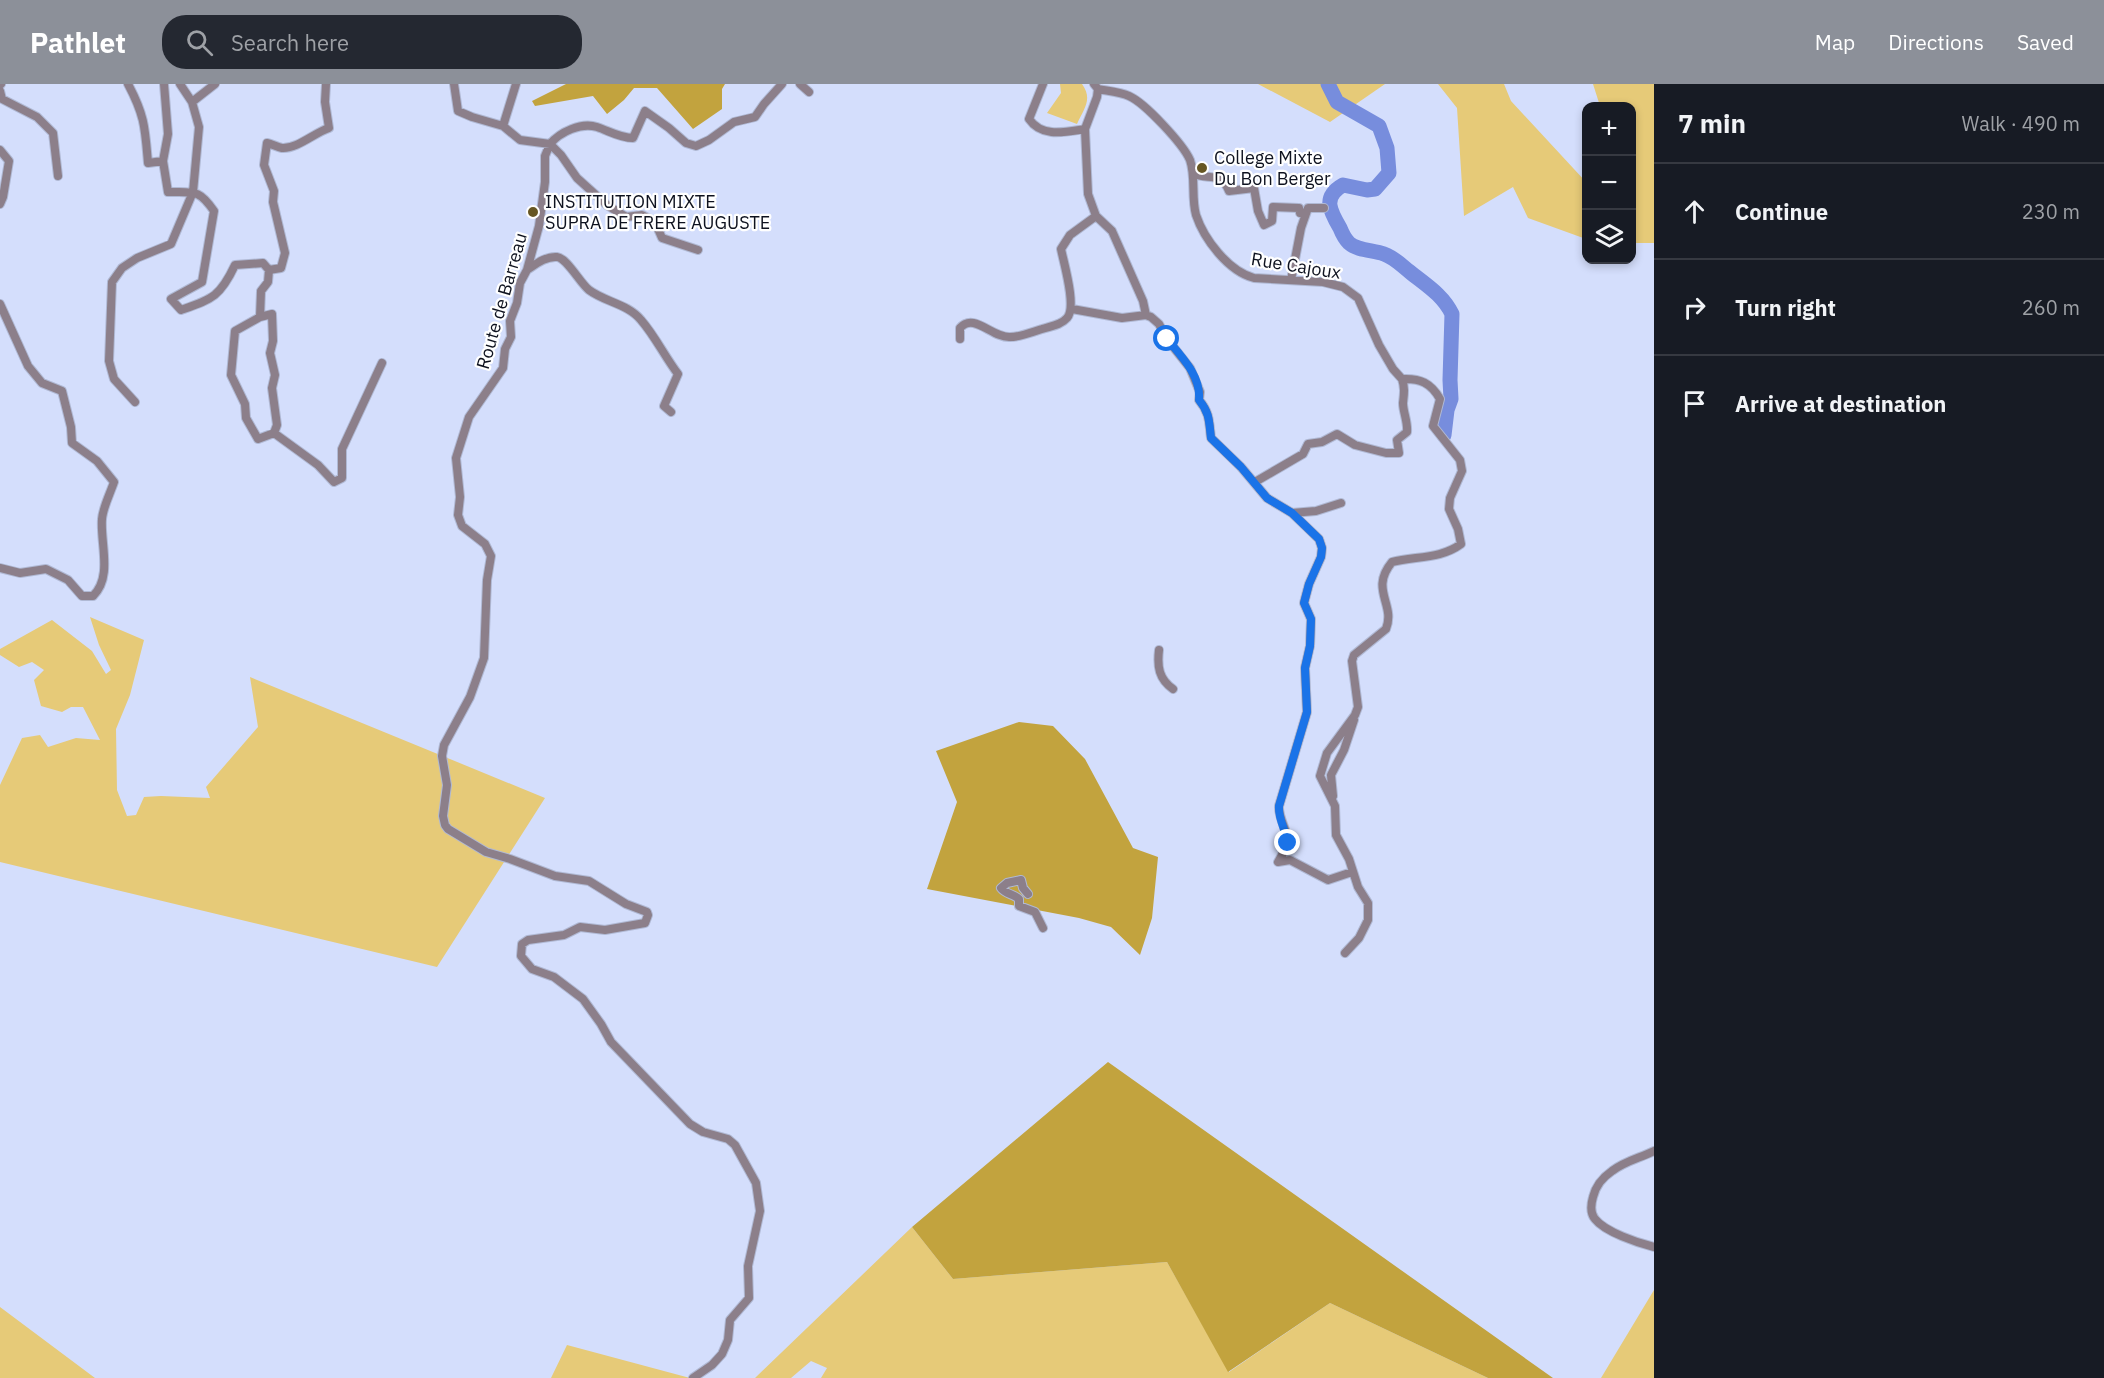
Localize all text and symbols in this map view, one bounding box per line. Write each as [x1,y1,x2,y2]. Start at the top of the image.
search box [162,15,582,69]
text: Pathlet [30,24,126,61]
icon: search [183,26,216,59]
text: Search here [231,28,349,57]
text: Map [1815,28,1855,56]
text: Directions [1888,28,1984,56]
text: Saved [2017,28,2074,56]
map controls [1582,102,1636,264]
button: + [1582,102,1636,156]
text: 7 min [1678,106,1746,140]
text: Walk · 490 m [1962,110,2080,137]
place label: College Mixte Du Bon Berger [1214,146,1331,190]
button: − [1582,156,1636,210]
marker: College Mixte Du Bon Berger [1195,161,1209,175]
place label: INSTITUTION MIXTE SUPRA DE FRERE AUGUSTE [545,190,770,234]
icon: ahead [1678,195,1711,228]
text: Continue [1735,197,1828,226]
text: 230 m [2022,198,2080,225]
marker: INSTITUTION MIXTE SUPRA DE FRERE AUGUSTE [526,205,540,219]
button: layers [1582,210,1636,264]
street label: Route de Barreau [471,230,532,372]
street label: Rue Cajoux [1250,247,1343,284]
icon: right [1678,291,1711,324]
text: Turn right [1735,293,1836,322]
text: 260 m [2022,294,2080,321]
route start [1153,325,1179,351]
icon: arrive [1678,387,1711,420]
text: Arrive at destination [1735,389,1946,418]
route end [1274,829,1300,855]

